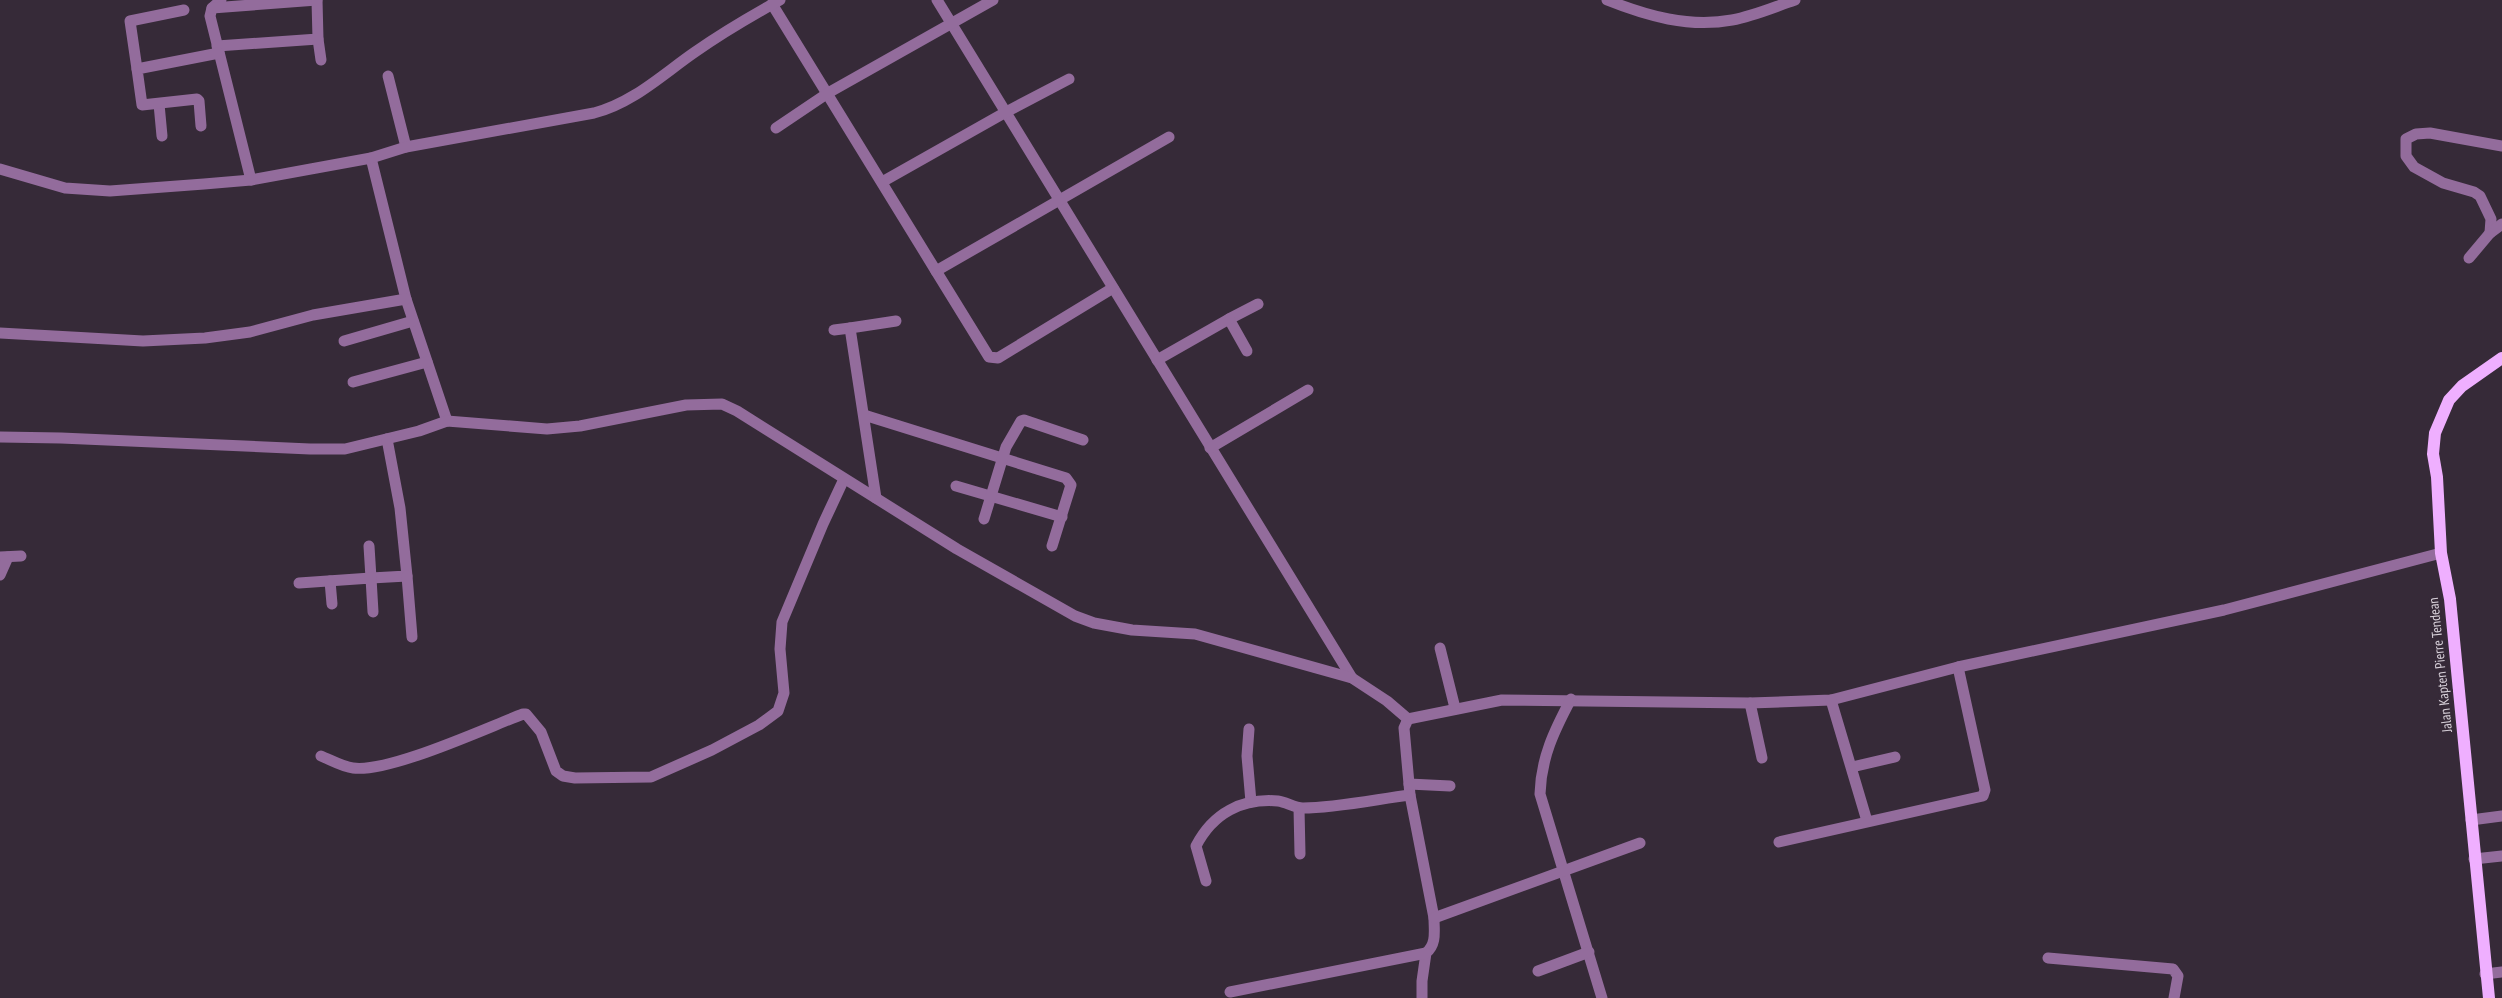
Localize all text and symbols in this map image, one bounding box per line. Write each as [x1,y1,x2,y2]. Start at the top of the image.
street label: Jalan Kapten Pierre Tendean [2424,597,2456,734]

